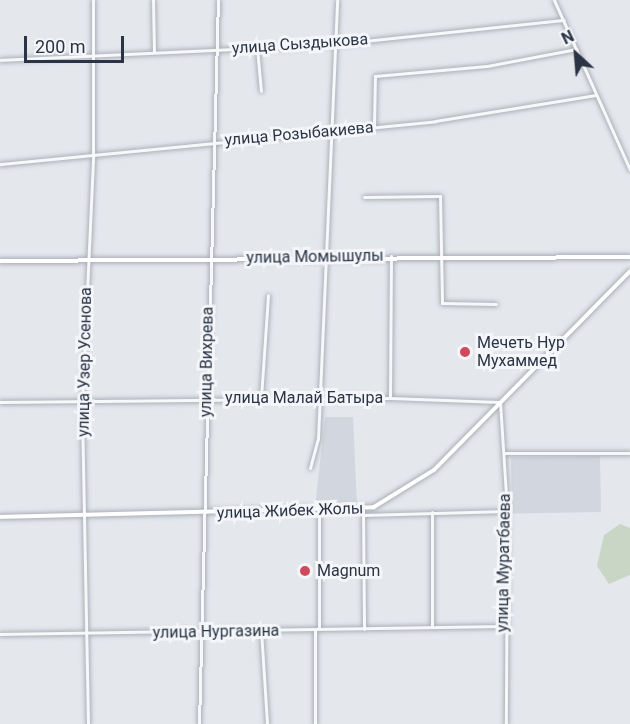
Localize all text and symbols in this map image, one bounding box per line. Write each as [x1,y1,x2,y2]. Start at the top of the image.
scale bar [27,24,128,62]
north arrow [546,24,606,84]
text: N [559,26,577,48]
street label: улица Сыздыкова [231,30,369,58]
text: 200 m [35,36,86,57]
street label: улица Розыбакиева [224,118,374,150]
street label: улица Момышулы [246,246,384,268]
street label: улица Узер Усенова [74,287,96,437]
street label: улица Вихрева [196,307,218,417]
place label: Мечеть Нур Мухаммед [477,333,565,371]
marker: Мечеть Нур Мухаммед [458,345,472,359]
street label: улица Малай Батыра [225,388,383,408]
street label: улица Муратбаева [493,494,515,632]
street label: улица Жибек Жолы [216,499,364,523]
place label: Magnum [317,561,380,581]
marker: Magnum [298,564,312,578]
street label: улица Нургазина [153,621,279,643]

